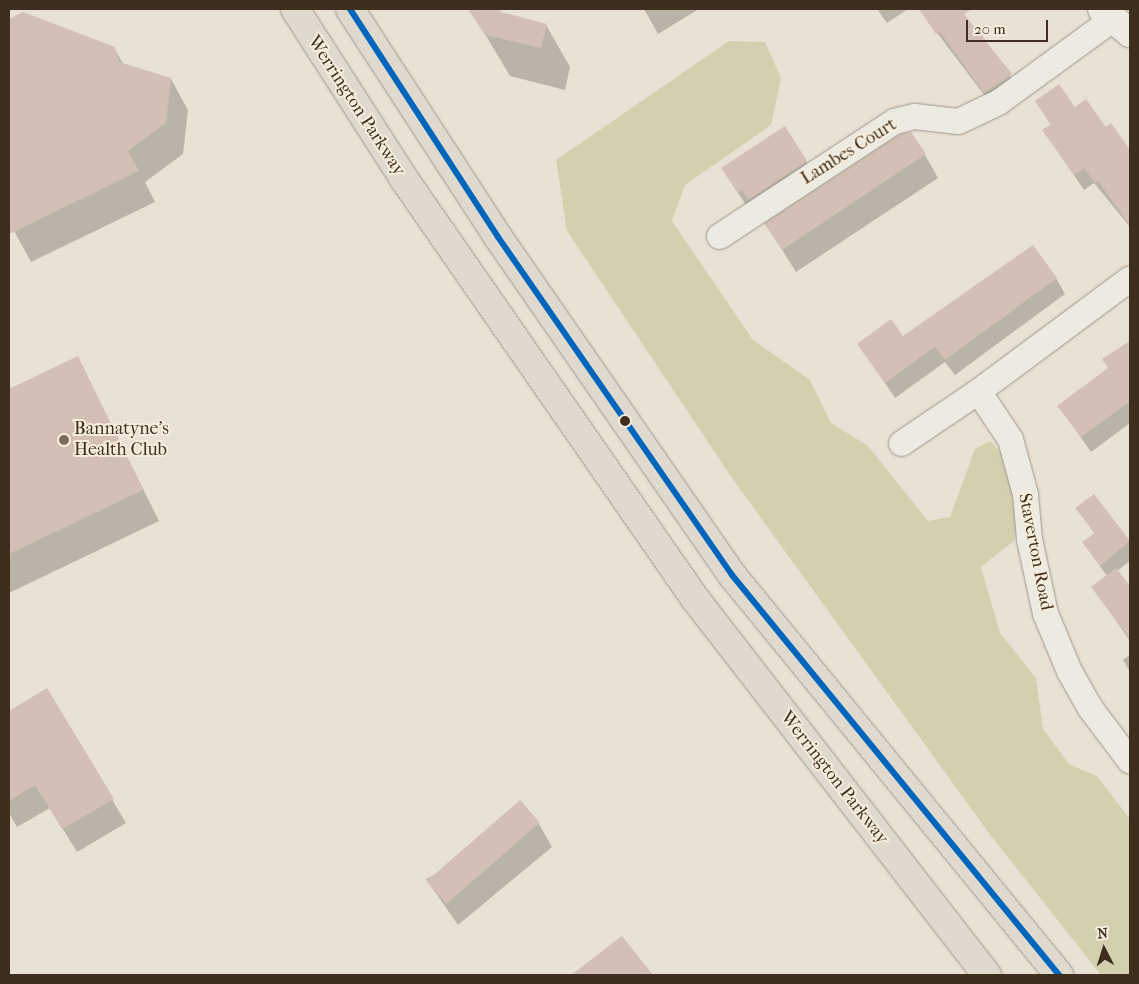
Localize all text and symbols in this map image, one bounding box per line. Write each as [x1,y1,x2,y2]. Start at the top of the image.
scale bar [969,10,1052,42]
text: 20 m [974,20,1006,38]
street label: Werrington Parkway [303,32,409,180]
street label: Lambes Court [797,114,901,190]
unlabelled marker [620,416,630,426]
place label: Bannatyne's Health Club [74,419,169,462]
marker: Bannatyne's Health Club [58,434,70,446]
street label: Staverton Road [1013,492,1057,612]
street label: Werrington Parkway [775,707,893,849]
north arrow [1079,924,1129,974]
text: N [1097,925,1109,942]

